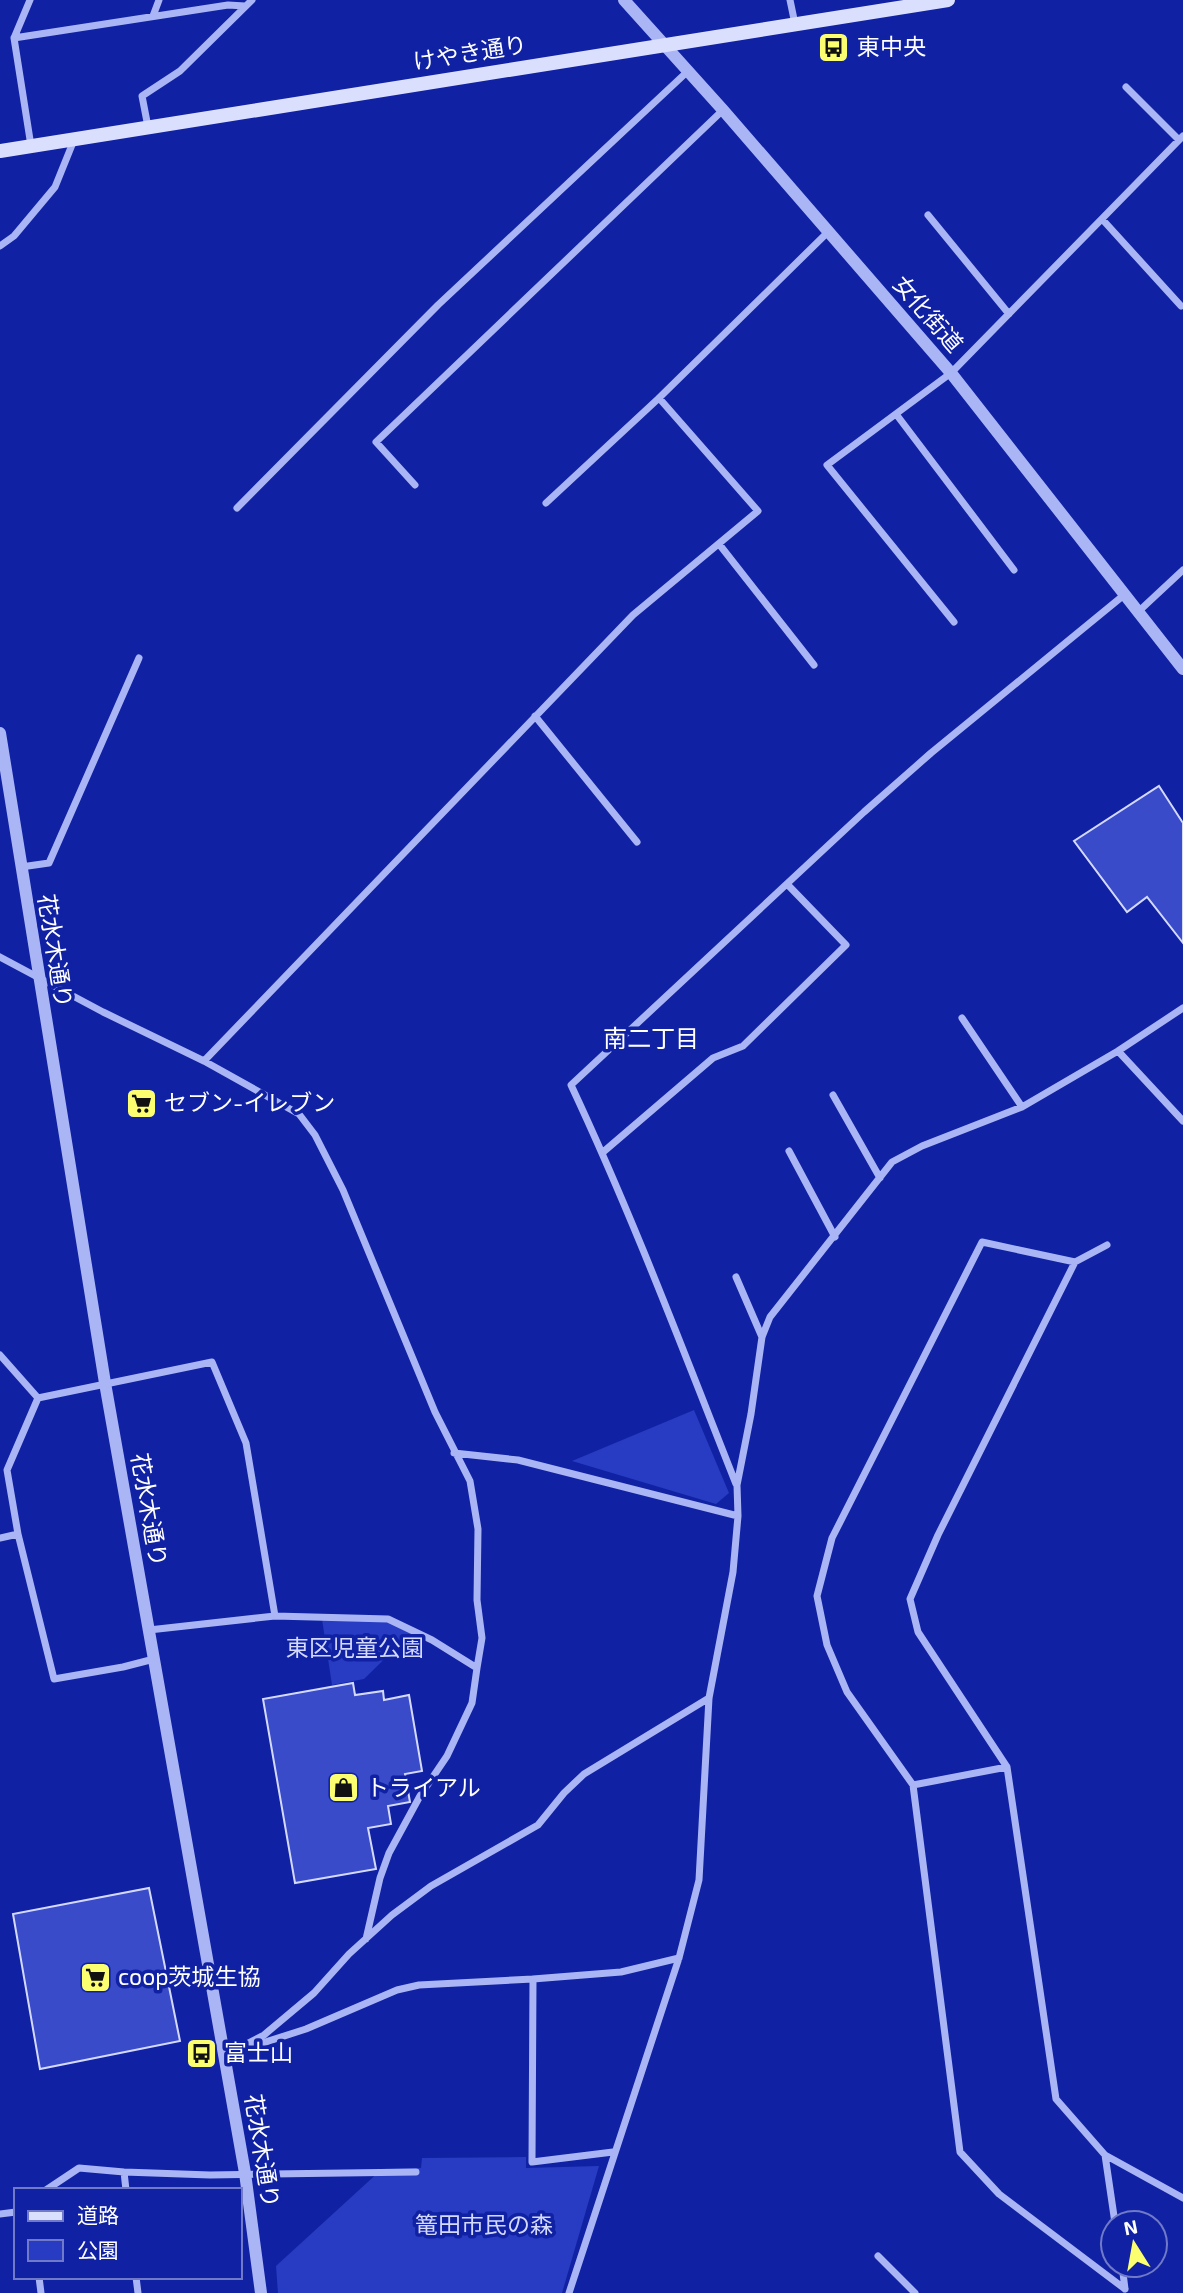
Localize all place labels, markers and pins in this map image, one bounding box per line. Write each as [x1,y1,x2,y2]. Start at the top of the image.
bus stop icon: 東中央 [817,30,851,64]
place label: 東中央 [857,32,926,60]
supermarket icon: セブン-イレブン [124,1086,158,1120]
place label: セブン-イレブン [164,1088,335,1116]
shop icon: トライアル [326,1771,360,1805]
place label: トライアル [366,1773,481,1801]
supermarket icon: coop茨城生協 [78,1960,112,1994]
place label: coop茨城生協 [118,1962,261,1990]
bus stop icon: 富士山 [184,2036,218,2070]
place label: 富士山 [224,2038,293,2066]

